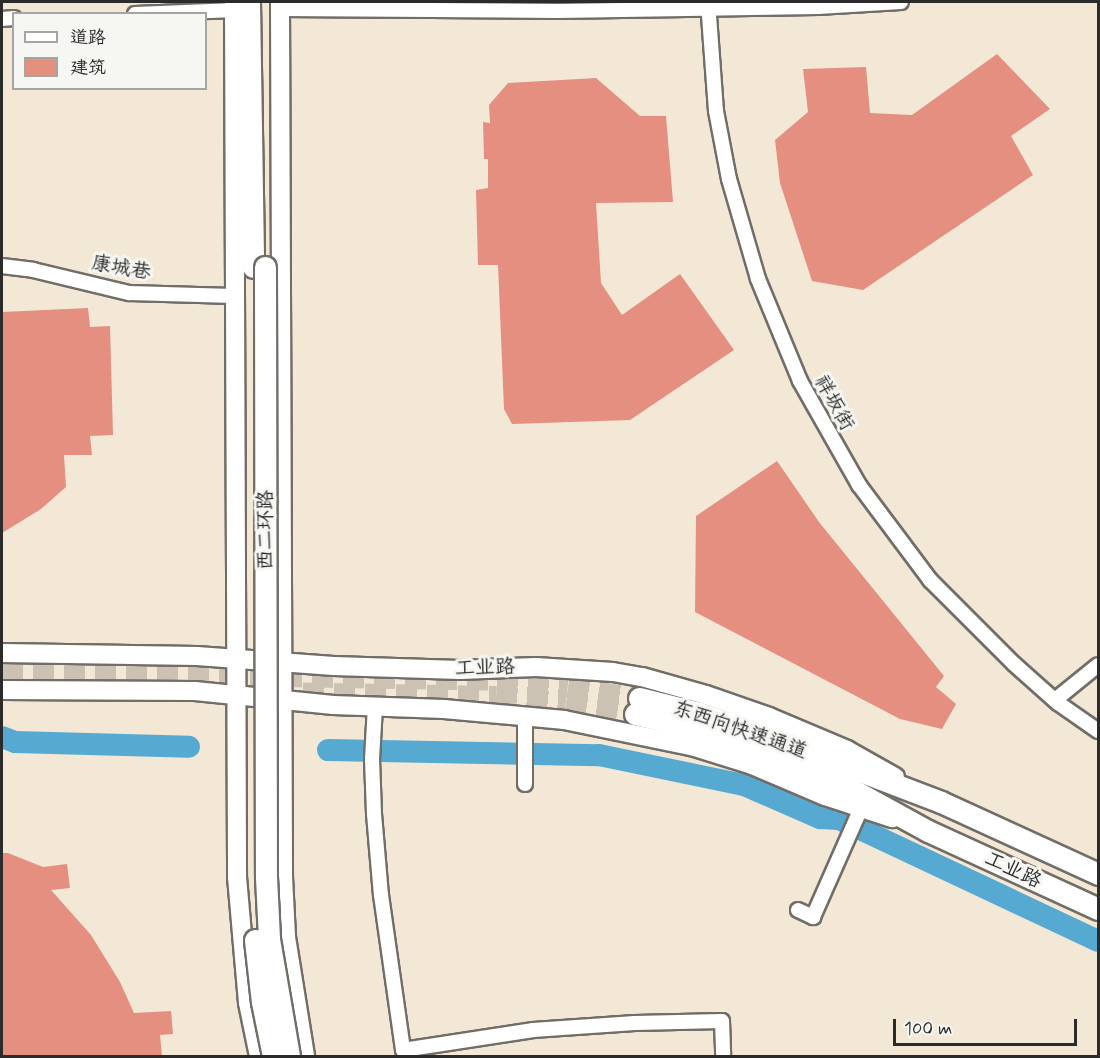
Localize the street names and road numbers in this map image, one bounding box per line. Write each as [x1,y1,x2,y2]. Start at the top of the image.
street label: 康城巷 [89,251,153,285]
street label: 祥坂街 [809,371,859,435]
street label: 西二环路 [254,490,278,570]
street label: 工业路 [455,655,515,681]
street label: 东西向快速通道 [670,696,810,764]
street label: 工业路 [981,846,1045,894]

